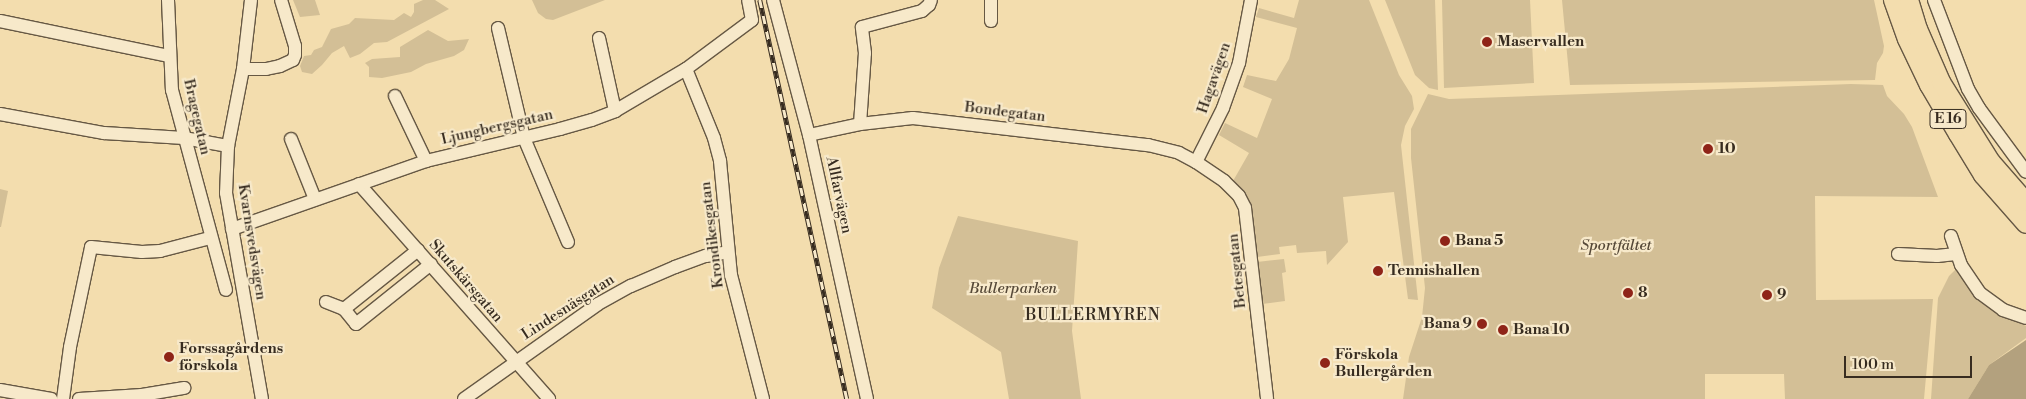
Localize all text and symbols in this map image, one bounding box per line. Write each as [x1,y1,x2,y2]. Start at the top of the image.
place label: Maservallen [1497,33,1584,51]
marker: Maservallen [1481,36,1493,48]
street label: Hagavägen [1193,40,1235,116]
street label: Bragegatan [180,77,214,157]
street label: Bondegatan [963,98,1047,126]
street label: Ljungbergsgatan [439,105,555,149]
road number: E 16 [1929,108,1967,130]
place label: 10 [1718,140,1736,158]
marker: 10 [1702,143,1714,155]
street label: Allfarvägen [822,155,856,235]
street label: Krondikesgatan [697,181,727,289]
street label: Kvarnsvedsvägen [234,183,270,301]
place label: Bana 5 [1455,232,1503,250]
street label: Betesgatan [1224,233,1250,309]
marker: Bana 5 [1439,235,1451,247]
street label: Skutskärsgatan [425,236,507,326]
park label: Sportfältet [1581,237,1651,255]
place label: Tennishallen [1388,262,1480,280]
marker: Tennishallen [1372,265,1384,277]
street label: Lindesnäsgatan [518,270,618,344]
park label: Bullerparken [969,280,1057,298]
place label: 8 [1638,284,1648,302]
place label: 9 [1777,286,1786,304]
marker: 8 [1622,287,1634,299]
marker: 9 [1761,289,1773,301]
district label: BULLERMYREN [1024,305,1162,325]
place label: Bana 9 [1423,315,1472,333]
marker: Bana 9 [1476,318,1488,330]
place label: Bana 10 [1513,321,1570,339]
marker: Bana 10 [1497,324,1509,336]
place label: Forssagårdens förskola [179,339,283,374]
place label: Förskola Bullergården [1335,345,1432,380]
scale bar [1846,346,1974,378]
marker: Forssagårdens förskola [163,351,175,363]
text: 100 m [1852,355,1894,374]
marker: Förskola Bullergården [1319,357,1331,369]

